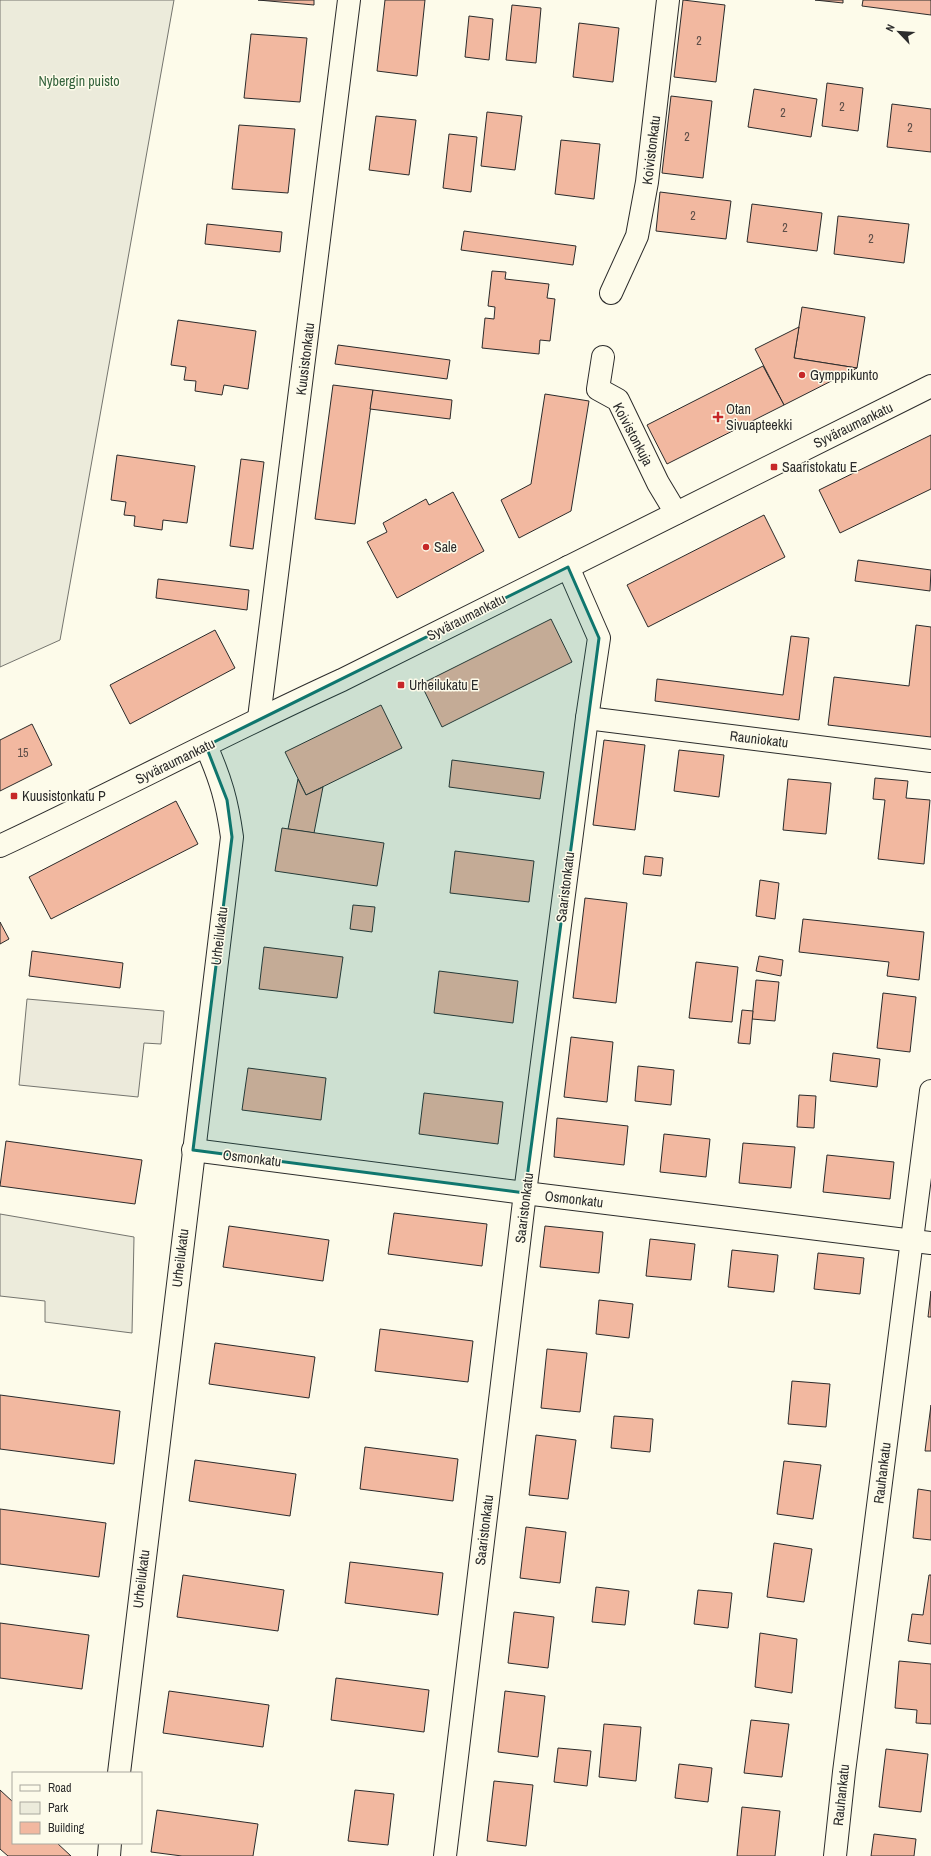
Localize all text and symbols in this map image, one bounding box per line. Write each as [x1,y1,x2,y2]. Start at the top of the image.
north arrow [879,12,919,52]
text: N [882,22,898,34]
house number: 2 [696,33,702,49]
park label: Nybergin puisto [38,72,120,90]
house number: 2 [839,99,845,115]
house number: 2 [780,105,786,121]
street label: Koivistonkatu [638,114,664,186]
house number: 2 [907,120,913,136]
house number: 2 [684,129,690,145]
house number: 2 [690,208,696,224]
house number: 2 [782,220,788,236]
house number: 2 [868,231,874,247]
street label: Kuusistonkatu [292,322,318,396]
place label: Gymppikunto [810,366,878,384]
marker: Gymppikunto [797,370,807,380]
street label: Syväraumankatu [810,398,896,452]
street label: Koivistonkuja [609,399,657,469]
place label: Otan Sivuapteekki [726,400,792,434]
marker: Otan Sivuapteekki [713,412,723,422]
place label: Saaristokatu E [782,458,857,476]
marker: Saaristokatu E [769,462,779,472]
place label: Sale [434,538,457,556]
marker: Sale [421,542,431,552]
street label: Syväraumankatu [424,589,508,645]
place label: Urheilukatu E [409,676,479,694]
marker: Urheilukatu E [396,680,406,690]
street label: Rauniokatu [729,726,789,752]
street label: Syväraumankatu [132,734,218,788]
house number: 15 [18,745,29,761]
place label: Kuusistonkatu P [22,787,106,805]
marker: Kuusistonkatu P [9,791,19,801]
street label: Saaristonkatu [552,851,578,923]
street label: Urheilukatu [206,906,232,966]
street label: Osmonkatu [222,1145,282,1171]
street label: Saaristonkatu [511,1172,537,1244]
street label: Osmonkatu [544,1186,604,1212]
street label: Urheilukatu [167,1228,193,1288]
street label: Rauhankatu [869,1441,895,1505]
street label: Saaristonkatu [471,1494,497,1566]
street label: Urheilukatu [128,1549,154,1609]
street label: Rauhankatu [829,1763,853,1827]
legend [12,1772,142,1844]
text: Road [48,1780,72,1796]
text: Park [48,1800,68,1816]
text: Building [48,1820,85,1836]

